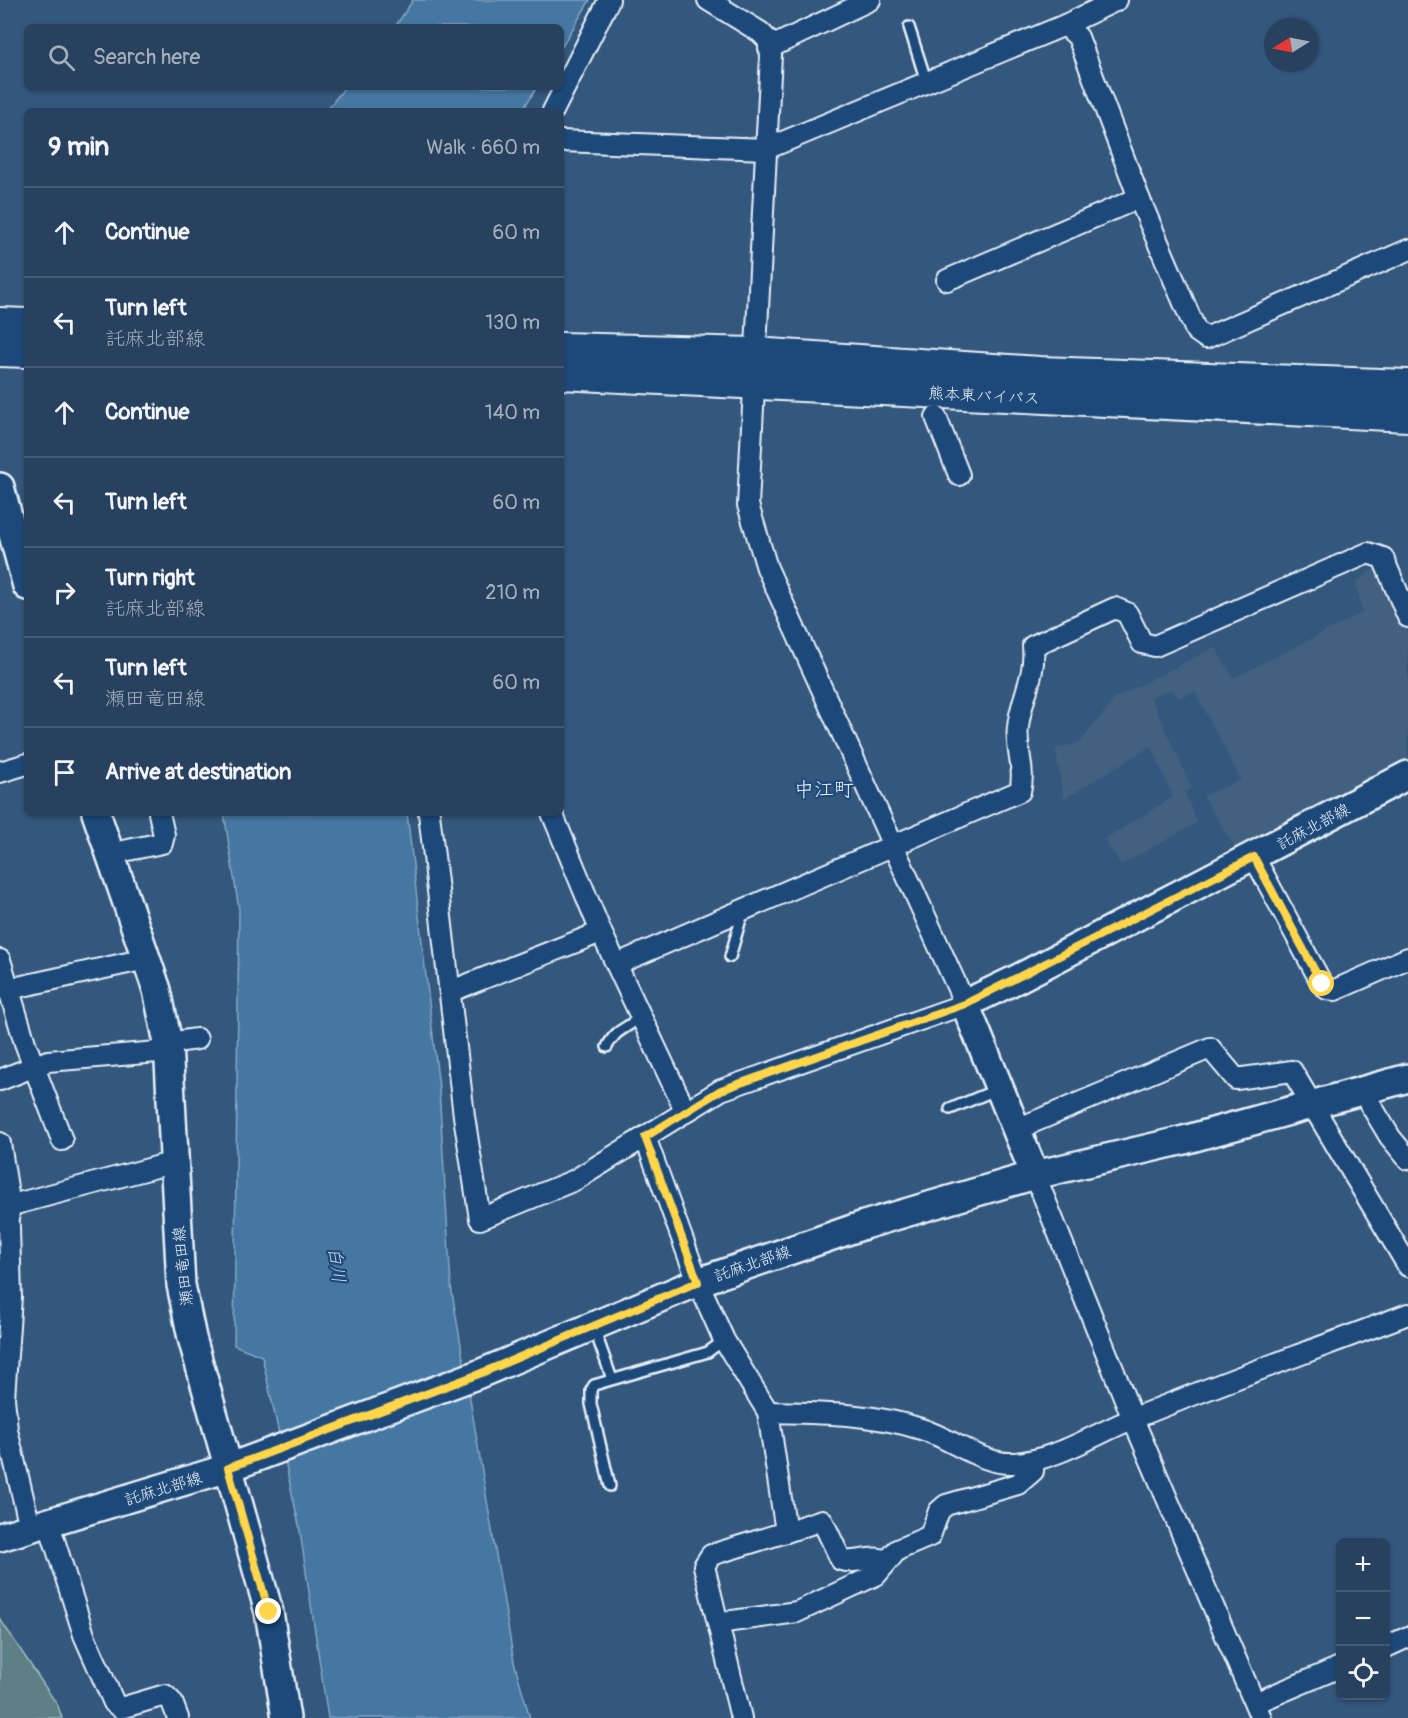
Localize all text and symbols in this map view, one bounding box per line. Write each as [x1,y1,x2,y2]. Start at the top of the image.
north arrow [1264,18,1318,72]
search box [24,24,564,90]
icon: search [45,41,78,74]
text: Search here [93,43,200,71]
text: 9 min [48,131,109,163]
text: Walk · 660 m [426,135,540,160]
icon: ahead [48,216,81,249]
text: Continue [105,218,189,246]
text: 60 m [493,220,540,245]
text: Turn left [105,294,187,322]
icon: left [48,306,81,339]
text: 130 m [485,310,540,335]
text: 託麻北部線 [105,326,205,351]
street label: 熊本東バイパス [928,383,1040,409]
icon: ahead [48,396,81,429]
text: Continue [105,398,189,426]
text: 140 m [485,400,540,425]
icon: left [48,486,81,519]
text: Turn left [105,488,187,516]
text: 60 m [493,490,540,515]
text: Turn right [105,564,195,592]
icon: right [48,576,81,609]
text: 210 m [485,580,540,605]
text: 託麻北部線 [105,596,205,621]
text: Turn left [105,654,187,682]
icon: left [48,666,81,699]
text: 60 m [493,670,540,695]
text: 瀬田竜田線 [105,686,205,711]
icon: arrive [48,756,81,789]
text: Arrive at destination [105,758,291,786]
district label: 中江町 [794,777,854,802]
street label: 託麻北部線 [1273,799,1353,854]
route start [1308,970,1334,996]
street label: 瀬田竜田線 [169,1225,197,1307]
street label: 託麻北部線 [711,1241,793,1286]
water label: 白川 [323,1246,350,1284]
street label: 託麻北部線 [122,1468,204,1510]
map controls [1336,1538,1390,1700]
button: + [1336,1538,1390,1592]
button: − [1336,1592,1390,1646]
route end [255,1598,281,1624]
button: locate [1336,1646,1390,1700]

